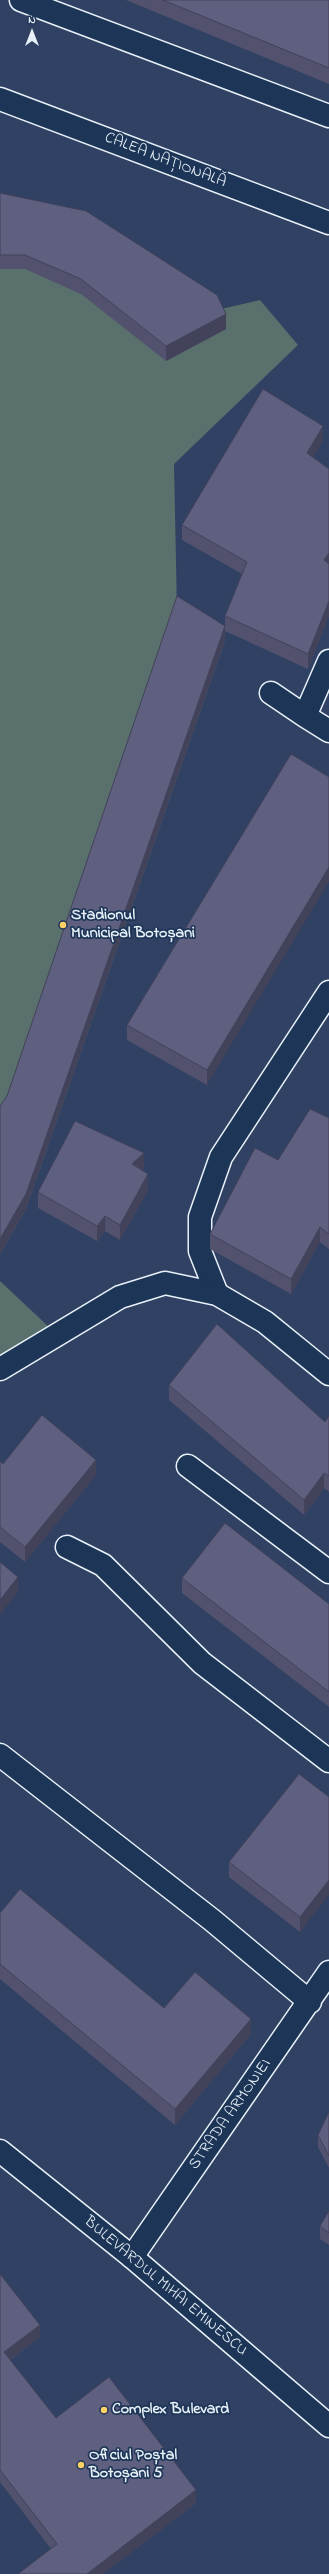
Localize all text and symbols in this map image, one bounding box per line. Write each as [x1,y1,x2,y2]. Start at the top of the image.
north arrow [12,12,52,52]
text: N [28,12,36,28]
street label: CALEA NAȚIONALĂ [102,129,228,193]
place label: Stadionul Municipal Botoșani [71,906,195,944]
marker: Stadionul Municipal Botoșani [58,920,68,930]
street label: STRADA ARMONIEI [186,2056,276,2174]
street label: BULEVARDUL MIHAI EMINESCU [79,2213,251,2361]
place label: Complex Bulevard [112,2400,229,2420]
marker: Complex Bulevard [99,2405,109,2415]
place label: Oficiul Poștal Botoșani 5 [89,2446,177,2484]
marker: Oficiul Poștal Botoșani 5 [76,2460,86,2470]

